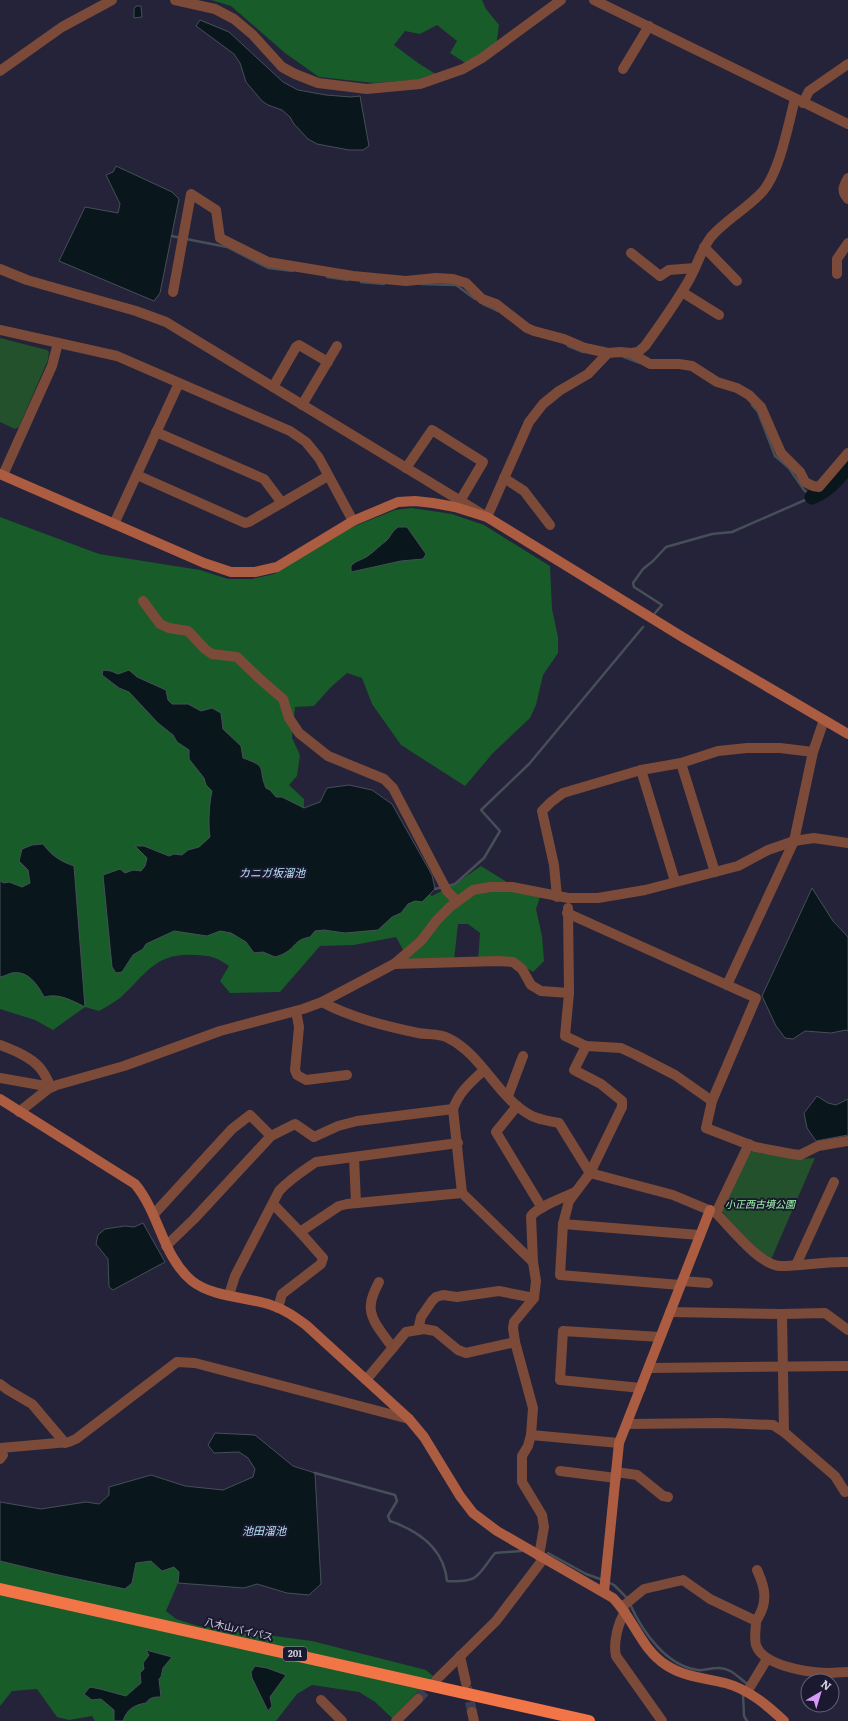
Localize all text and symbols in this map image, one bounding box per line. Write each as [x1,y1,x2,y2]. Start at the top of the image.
water label: カニガ坂溜池 [239,864,306,880]
park label: 小正西古墳公園 [725,1196,797,1211]
water label: 池田溜池 [242,1522,287,1538]
street label: 八木山バイパス [203,1613,275,1644]
road number: 201 [283,1647,307,1661]
north arrow [800,1673,840,1713]
text: N [818,1675,835,1693]

